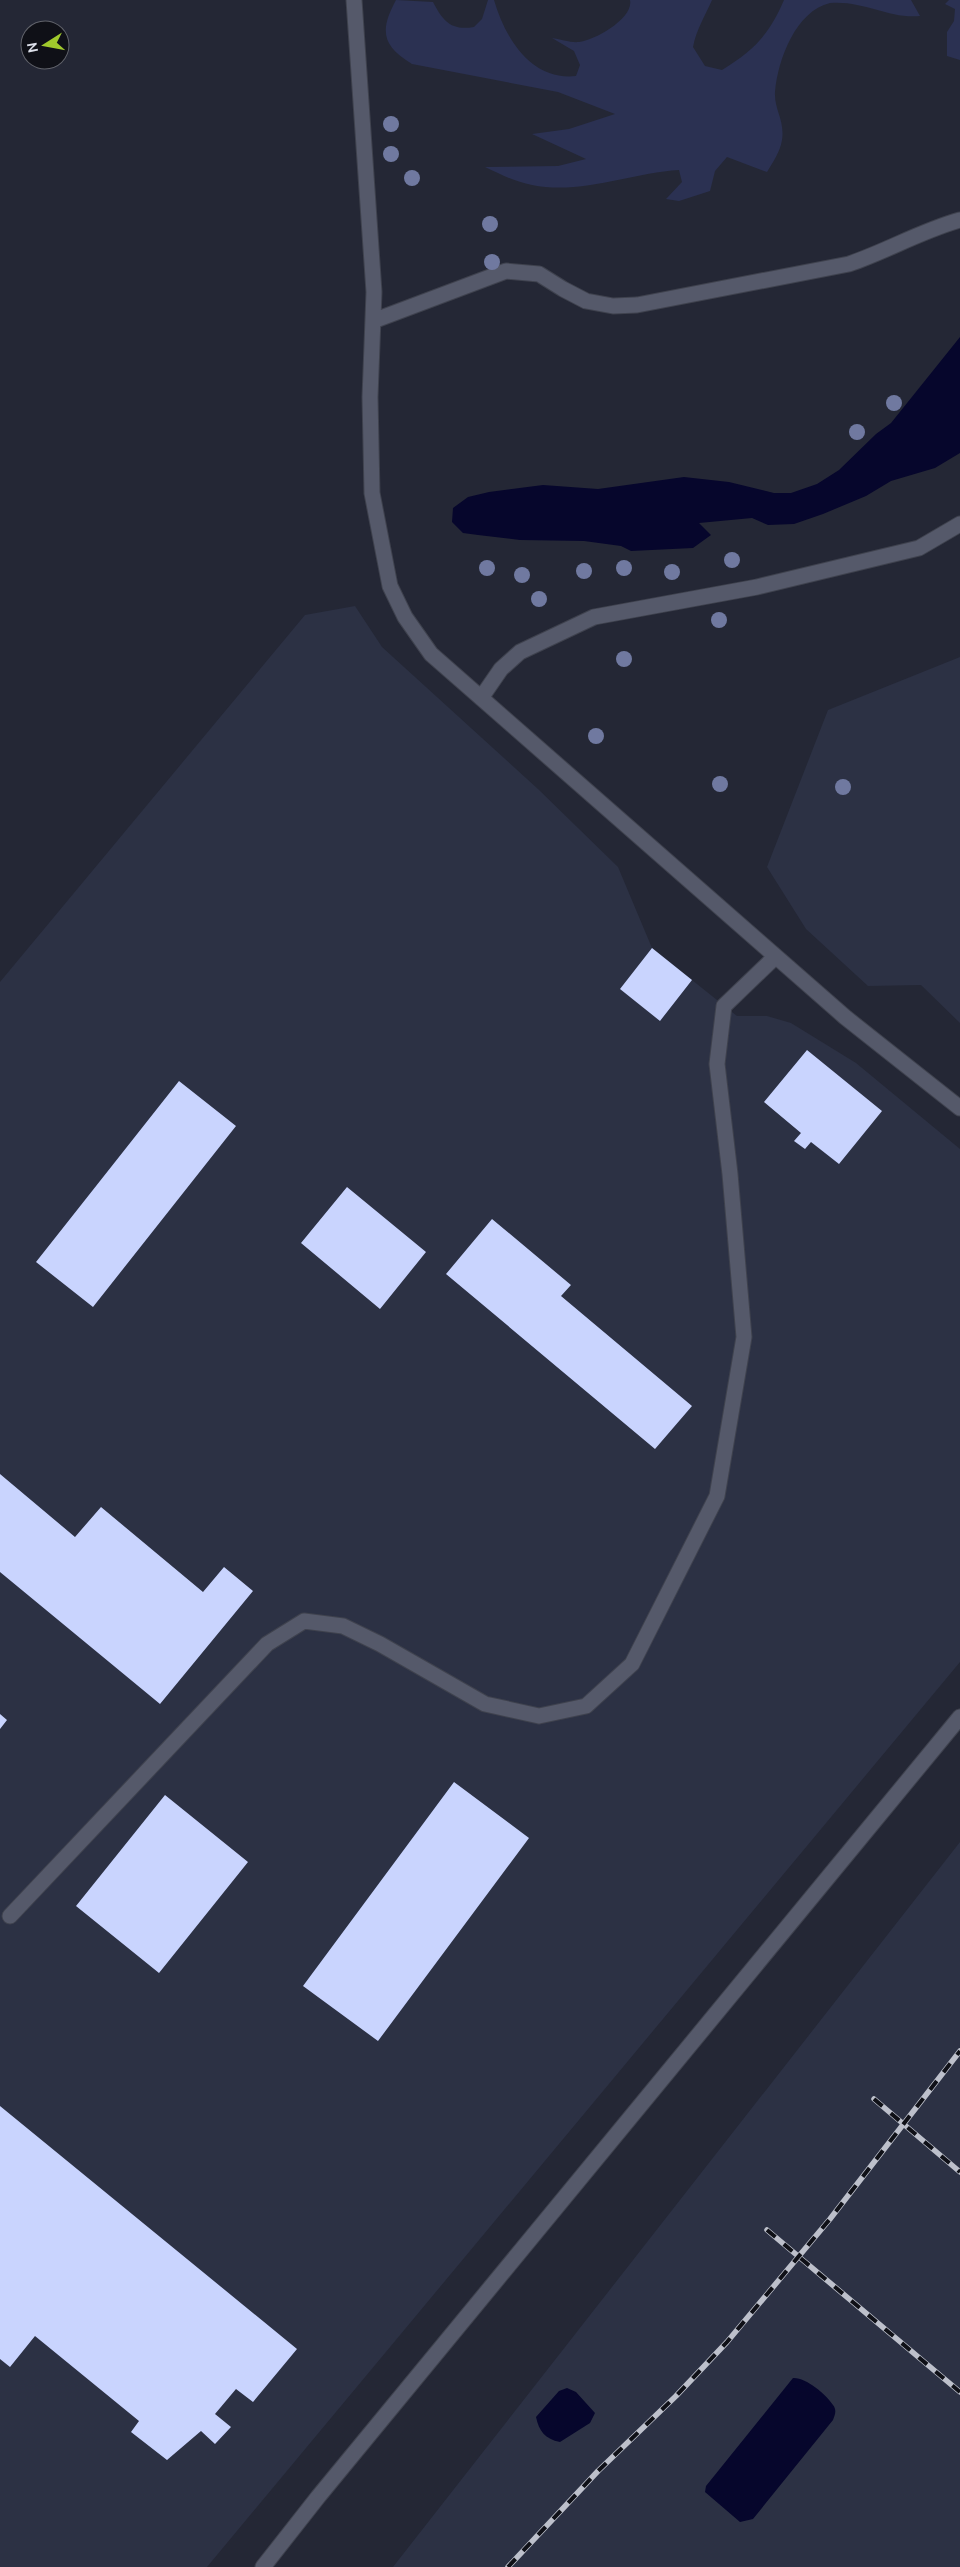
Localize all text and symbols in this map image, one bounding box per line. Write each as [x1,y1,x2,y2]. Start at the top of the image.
north arrow [20,20,70,70]
text: N [23,41,41,54]

